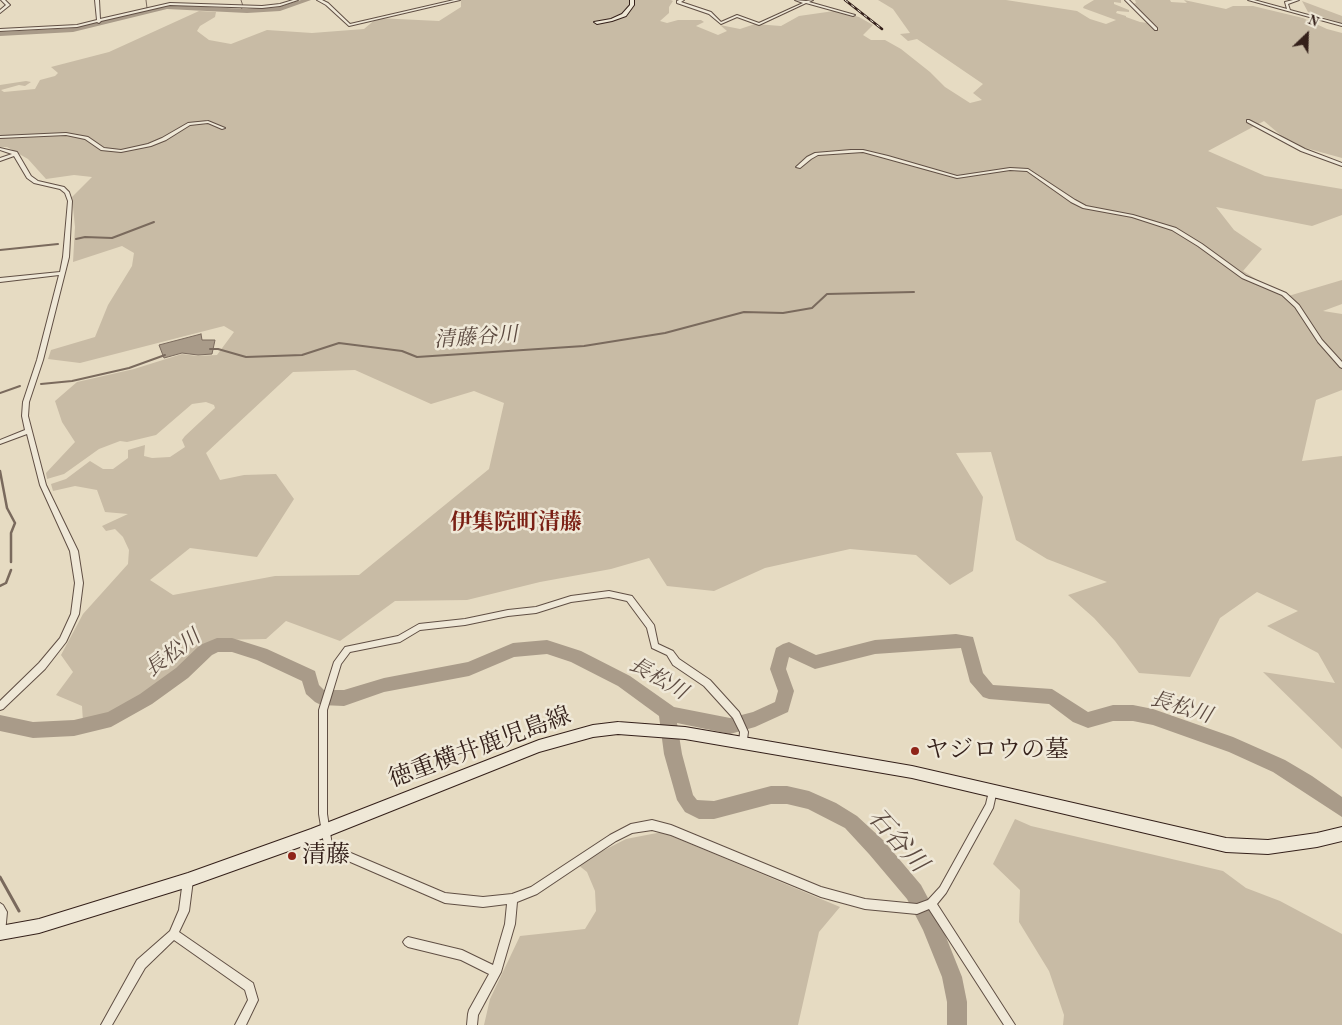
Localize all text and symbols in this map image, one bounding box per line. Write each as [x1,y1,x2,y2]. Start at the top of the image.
north arrow [1282,10,1332,60]
text: N [1305,13,1321,30]
water label: 清藤谷川 [433,323,519,353]
district label: 伊集院町清藤 [450,510,582,536]
water label: 長松川 [140,625,206,683]
water label: 長松川 [624,652,692,706]
water label: 長松川 [1147,687,1215,729]
street label: 徳重横井鹿児島線 [385,702,575,794]
place label: ヤジロウの墓 [925,737,1069,765]
marker: ヤジロウの墓 [909,745,921,757]
water label: 石谷川 [861,803,933,879]
place label: 清藤 [302,842,350,870]
marker: 清藤 [286,850,298,862]

